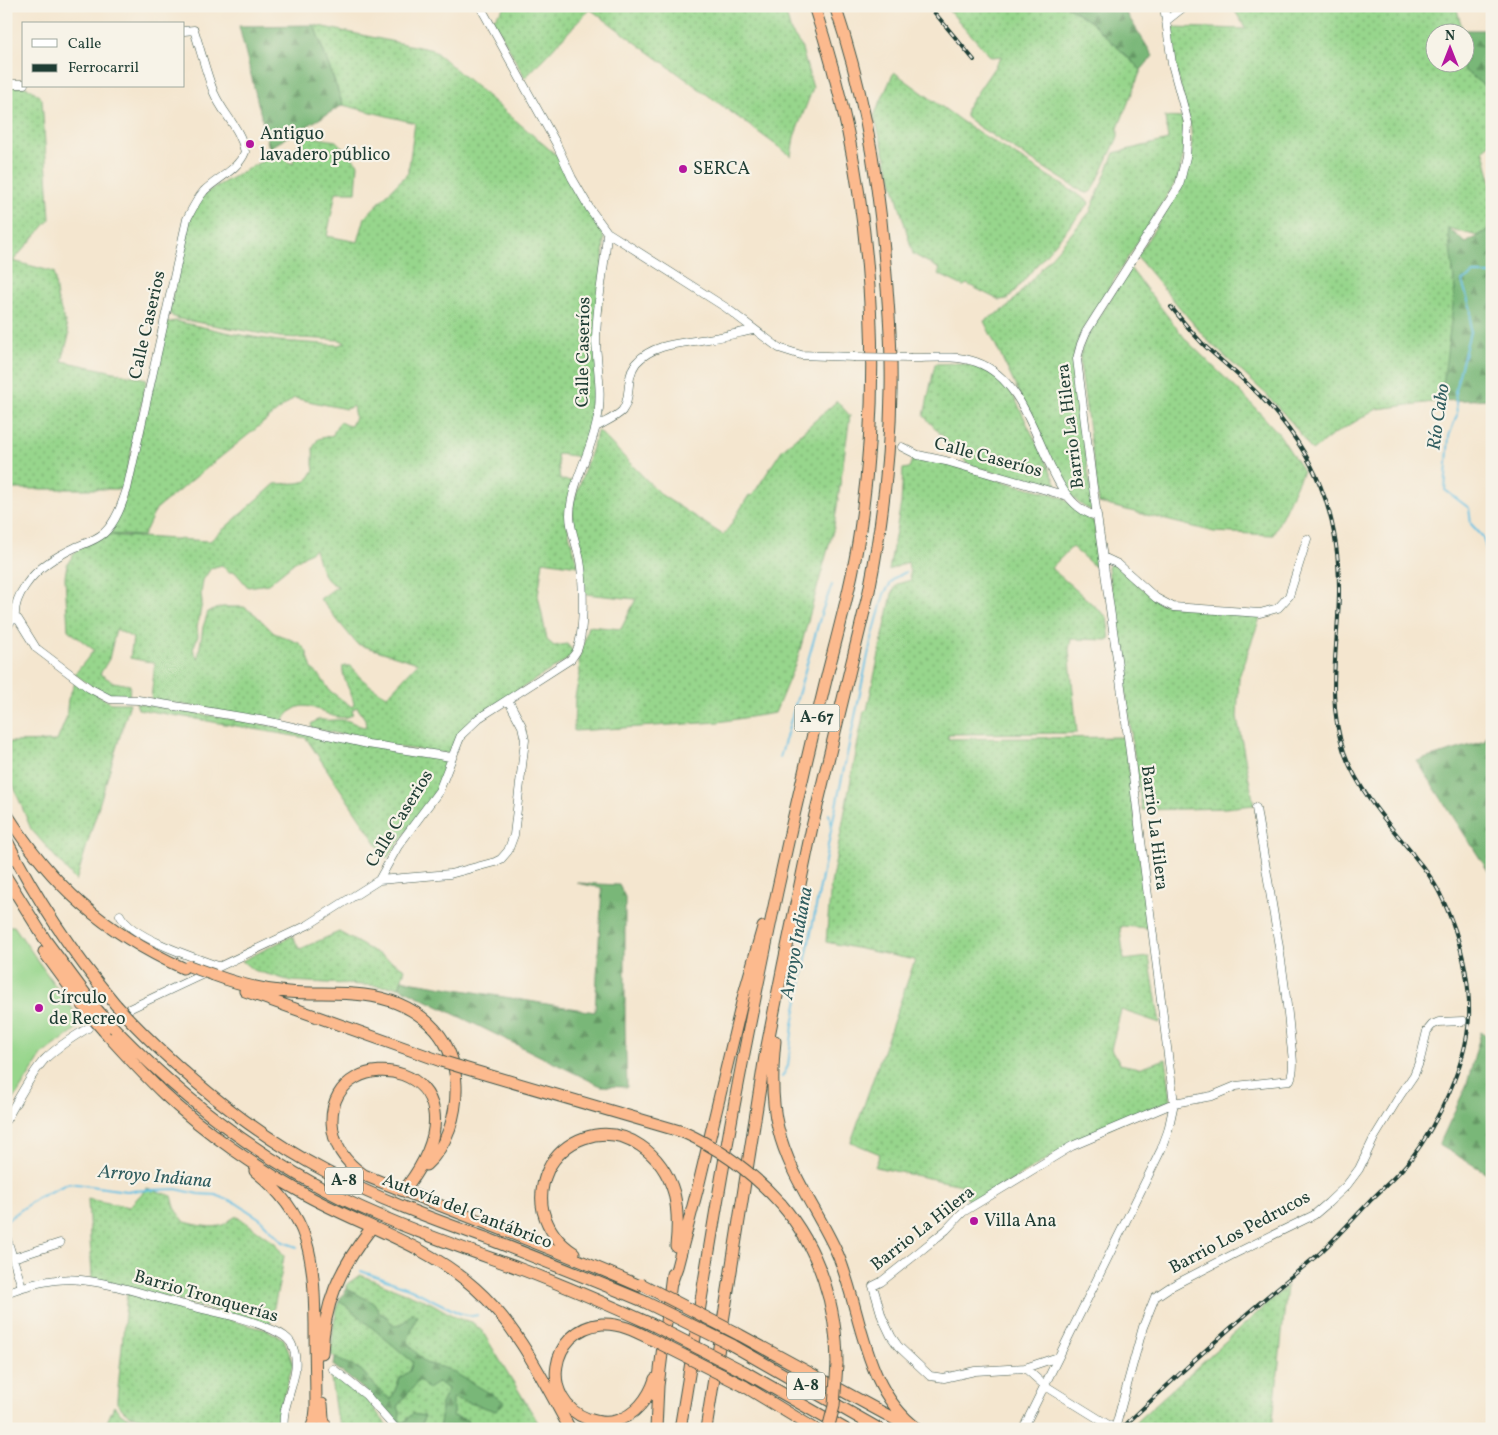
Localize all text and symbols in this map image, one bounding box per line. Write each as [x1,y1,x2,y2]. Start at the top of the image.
legend [22,22,185,88]
north arrow [1426,22,1476,72]
text: N [1445,27,1455,46]
text: Calle [68,34,101,55]
text: Ferrocarril [68,58,139,79]
place label: Antiguo lavadero público [260,122,390,168]
marker: Antiguo lavadero público [244,138,256,150]
place label: SERCA [693,157,750,182]
marker: SERCA [677,163,689,175]
street label: Calle Caserios [123,268,173,382]
street label: Calle Caseríos [571,296,597,408]
street label: Barrio La Hilera [1051,362,1091,490]
water label: Río Cabo [1421,382,1457,452]
street label: Calle Caseríos [931,432,1045,484]
road number: A-67 [794,704,840,731]
street label: Barrio La Hilera [1134,764,1174,892]
street label: Calle Caserios [360,765,440,873]
water label: Arroyo Indiana [774,885,820,1002]
place label: Círculo de Recreo [49,986,125,1032]
marker: Círculo de Recreo [33,1002,45,1014]
water label: Arroyo Indiana [96,1159,213,1195]
road number: A-8 [325,1168,363,1194]
street label: Autovía del Cantábrico [378,1168,556,1256]
street label: Barrio La Hilera [866,1180,980,1278]
street label: Barrio Los Pedrucos [1165,1185,1315,1281]
place label: Villa Ana [984,1209,1057,1234]
marker: Villa Ana [968,1215,980,1227]
street label: Barrio Tronquerías [131,1264,281,1330]
road number: A-8 [787,1372,825,1400]

